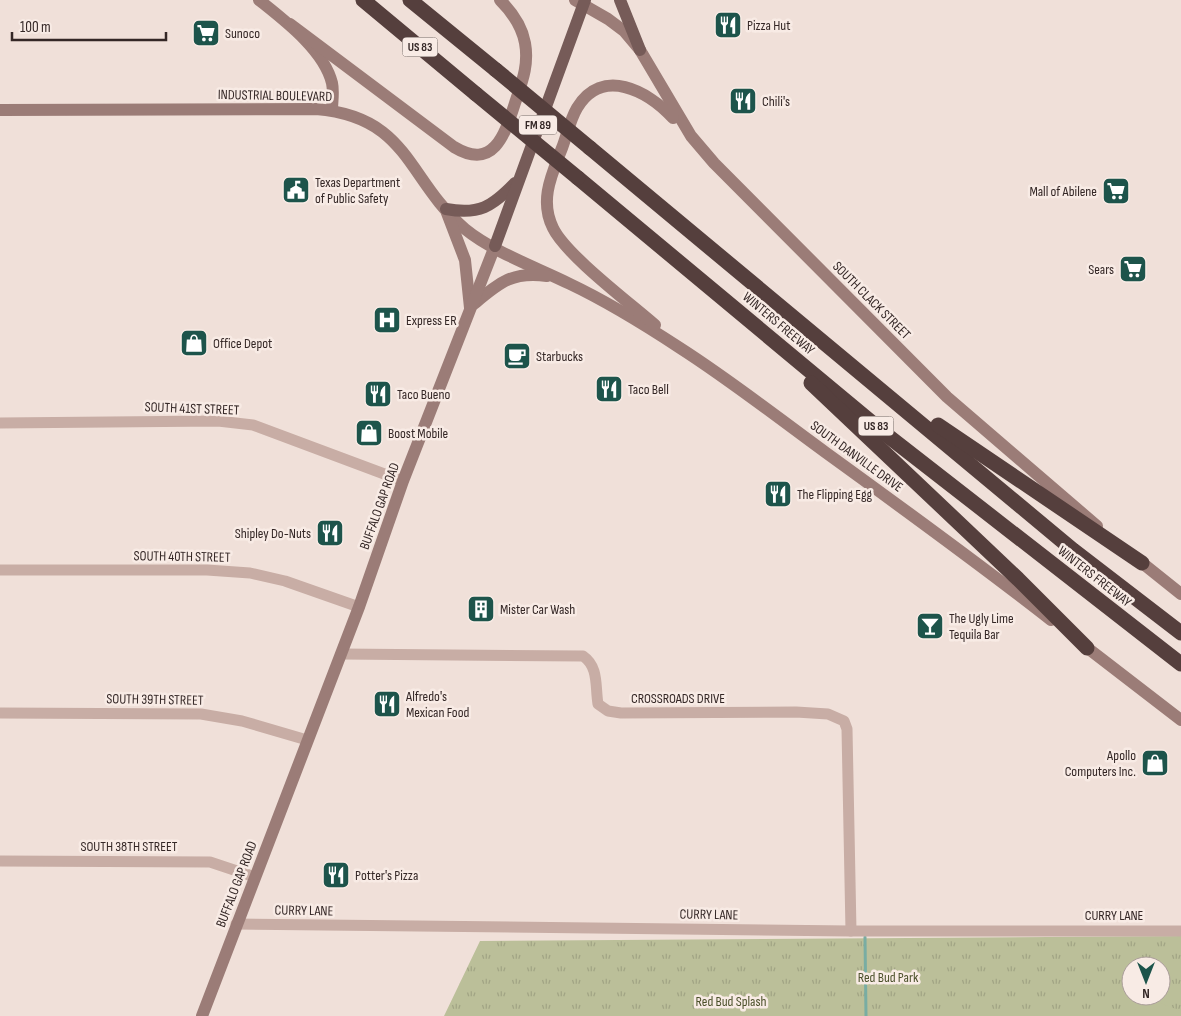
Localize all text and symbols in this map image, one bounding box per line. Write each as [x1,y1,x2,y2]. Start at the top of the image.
scale bar [12,10,166,42]
restaurant icon: Pizza Hut [713,10,743,40]
place label: Pizza Hut [747,17,790,34]
text: 100 m [20,18,51,37]
supermarket icon: Sunoco [191,18,221,48]
place label: Sunoco [225,25,260,42]
road number: US 83 [402,38,438,56]
street label: INDUSTRIAL BOULEVARD [218,86,332,105]
restaurant icon: Chili's [728,86,758,116]
place label: Chili's [762,93,790,110]
road number: FM 89 [519,116,557,134]
place label: Texas Department of Public Safety [315,174,400,207]
public building icon: Texas Department of Public Safety [281,175,311,205]
supermarket icon: Mall of Abilene [1101,176,1131,206]
place label: Mall of Abilene [1029,183,1097,200]
supermarket icon: Sears [1118,254,1148,284]
street label: SOUTH CLACK STREET [829,258,914,343]
place label: Sears [1088,261,1114,278]
street label: WINTERS FREEWAY [739,288,818,359]
hospital icon: Express ER [372,305,402,335]
place label: Express ER [406,312,457,329]
shop icon: Office Depot [179,328,209,358]
place label: Office Depot [213,335,272,352]
cafe icon: Starbucks [502,341,532,371]
place label: Starbucks [536,348,583,365]
restaurant icon: Taco Bell [594,374,624,404]
restaurant icon: Taco Bueno [363,379,393,409]
place label: Taco Bell [628,381,669,398]
place label: Taco Bueno [397,386,450,403]
street label: SOUTH 41ST STREET [144,398,240,419]
road number: US 83 [858,416,894,436]
street label: SOUTH DANVILLE DRIVE [807,417,907,496]
shop icon: Boost Mobile [354,418,384,448]
place label: Boost Mobile [388,425,448,442]
street label: BUFFALO GAP ROAD [356,460,403,552]
restaurant icon: The Flipping Egg [763,479,793,509]
place label: The Flipping Egg [797,486,873,503]
restaurant icon: Shipley Do-Nuts [315,518,345,548]
place label: Shipley Do-Nuts [235,525,311,542]
street label: WINTERS FREEWAY [1054,542,1135,611]
street label: SOUTH 40TH STREET [133,547,231,566]
building icon: Mister Car Wash [466,594,496,624]
place label: Mister Car Wash [500,601,575,618]
place label: The Ugly Lime Tequila Bar [949,610,1014,643]
bar icon: The Ugly Lime Tequila Bar [915,611,945,641]
place label: Alfredo's Mexican Food [405,688,469,721]
restaurant icon: Alfredo's Mexican Food [372,689,402,719]
street label: SOUTH 39TH STREET [106,690,204,709]
street label: CROSSROADS DRIVE [631,690,725,707]
place label: Apollo Computers Inc. [1065,747,1136,780]
shop icon: Apollo Computers Inc. [1140,748,1170,778]
street label: SOUTH 38TH STREET [80,838,178,855]
street label: BUFFALO GAP ROAD [212,838,261,930]
restaurant icon: Potter's Pizza [321,860,351,890]
place label: Potter's Pizza [355,867,418,884]
street label: CURRY LANE [274,901,334,920]
street label: CURRY LANE [679,905,739,924]
street label: CURRY LANE [1085,907,1144,924]
north arrow [1121,956,1171,1006]
park label: Red Bud Park [858,969,919,986]
text: N [1142,985,1150,1002]
park label: Red Bud Splash [696,993,766,1010]

